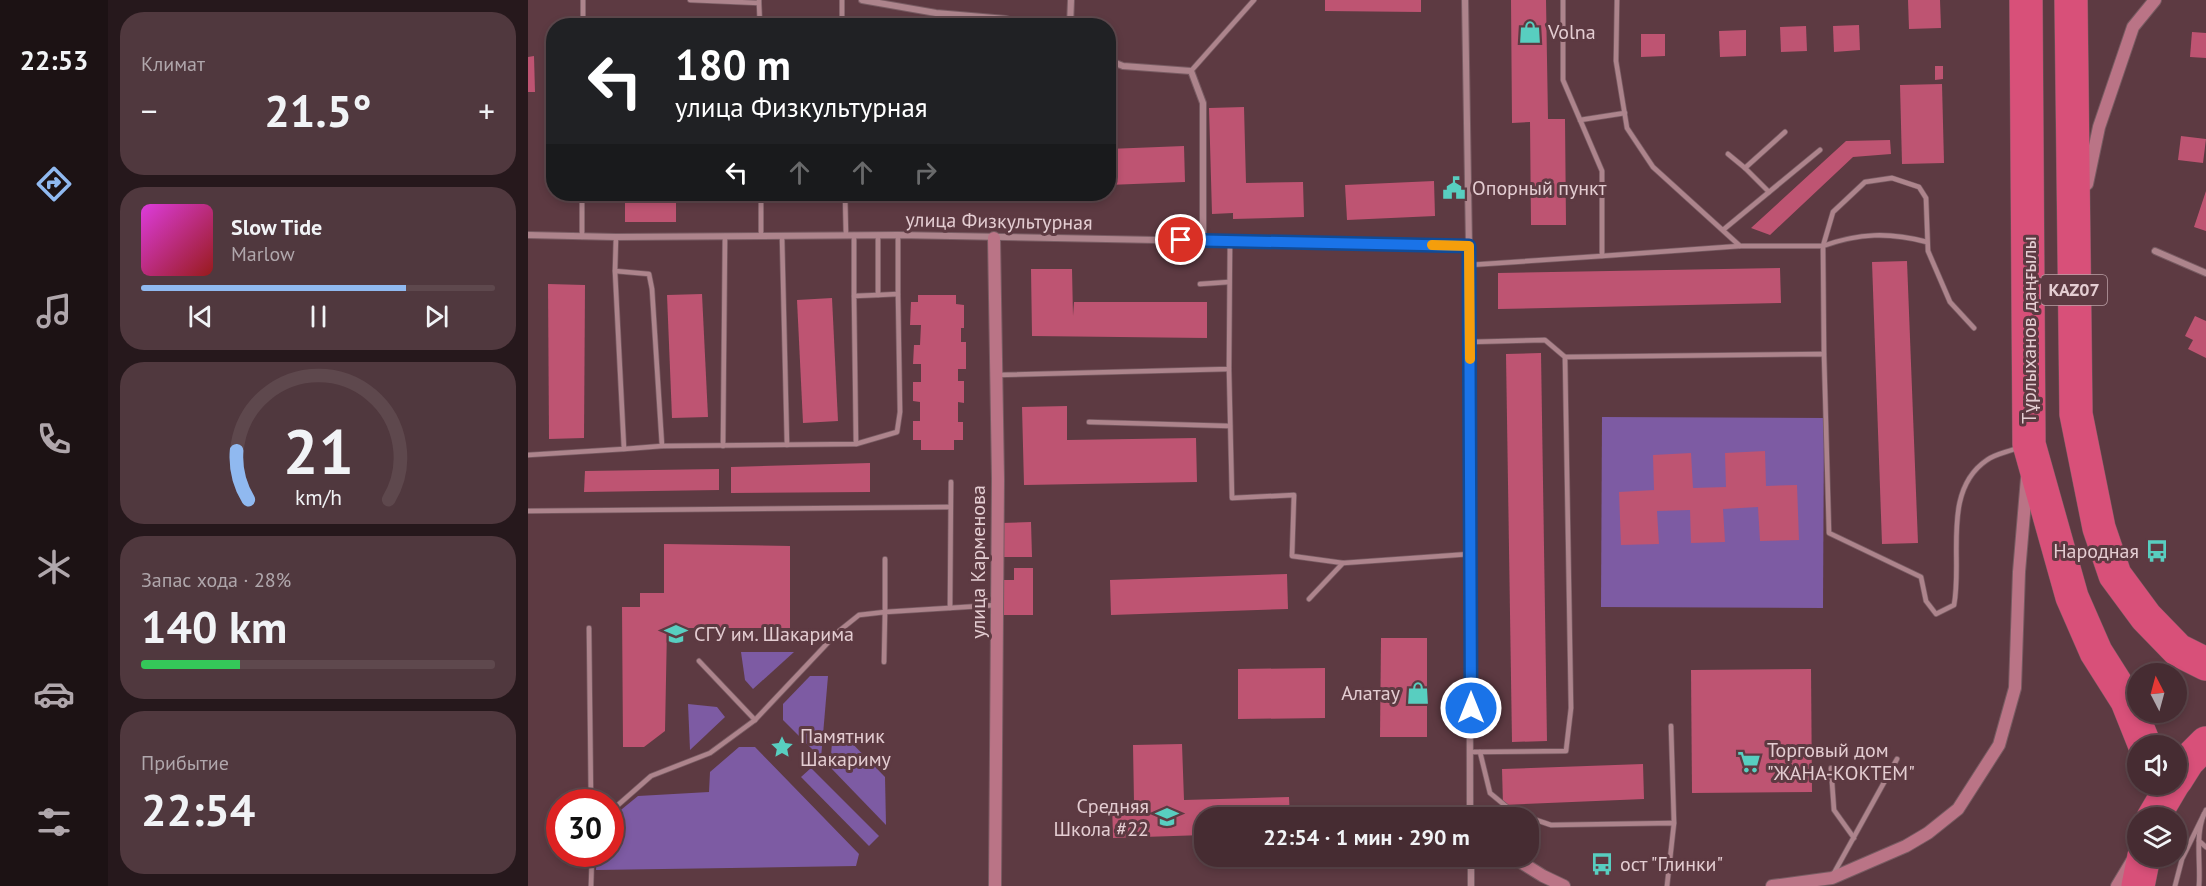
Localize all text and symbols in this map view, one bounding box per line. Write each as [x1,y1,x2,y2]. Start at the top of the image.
shop icon: Volna [1517,19,1543,45]
place label: Volna [1547,19,1596,45]
text: 180 m [675,37,791,92]
icon: left [576,42,654,120]
text: 22:53 [20,43,88,77]
text: Климат [141,51,205,77]
text: 21.5° [264,81,372,139]
text: − [141,89,158,132]
text: + [478,89,495,132]
text: улица Физкультурная [675,90,928,124]
icon: left [720,156,753,189]
icon: ahead [783,156,816,189]
icon: ahead [846,156,879,189]
icon: right [909,156,942,189]
icon: directions [33,163,75,205]
public building icon: Опорный пункт [1441,175,1467,201]
place label: Опорный пункт [1472,175,1607,201]
street label: улица Физкультурная [905,206,1093,236]
text: Slow Tide [231,213,322,241]
pin [1155,214,1206,265]
icon: arrive [1164,223,1197,256]
street label: Тұрлыханов даңғылы [2016,236,2042,424]
text: Marlow [231,241,295,267]
road number: KAZ07 [2041,275,2107,305]
icon: music [33,290,75,332]
icon: previous [184,300,217,333]
icon: pause [302,300,335,333]
icon: next [420,300,453,333]
text: 21 [283,410,353,491]
icon: phone [33,418,75,460]
text: km/h [294,483,341,511]
street label: улица Карменова [965,485,991,639]
place label: Народная [2053,538,2139,564]
bus stop icon: Народная [2144,538,2170,564]
icon: climate [33,546,75,588]
text: Запас хода · 28% [141,567,291,593]
text: 140 km [141,597,287,655]
school or university icon: СГУ им. Шакарима [663,621,689,647]
place label: СГУ им. Шакарима [694,621,854,647]
north arrow [2127,663,2187,723]
map controls [2127,663,2187,867]
icon: car [33,673,75,715]
position arrow [1439,676,1503,740]
place label: Алатау [1341,680,1401,706]
shop icon: Алатау [1405,680,1431,706]
place label: Памятник Шакариму [800,723,892,772]
place icon: Памятник Шакариму [769,734,795,760]
button: sound [2127,735,2187,795]
place label: Торговый дом "ЖАНА-КОКТЕМ" [1767,737,1915,786]
supermarket icon: Торговый дом "ЖАНА-КОКТЕМ" [1736,749,1762,775]
text: Прибытие [141,750,229,776]
text: 22:54 [141,780,255,838]
speed limit sign: 30 [546,789,624,867]
place label: Средняя Школа #22 [1054,793,1149,842]
icon: filters [33,801,75,843]
school or university icon: Средняя Школа #22 [1154,804,1180,830]
button: layers [2127,807,2187,867]
text: 22:54 · 1 мин · 290 m [1263,823,1470,851]
bus stop icon: ост "Глинки" [1589,851,1615,877]
place label: ост "Глинки" [1620,851,1723,877]

